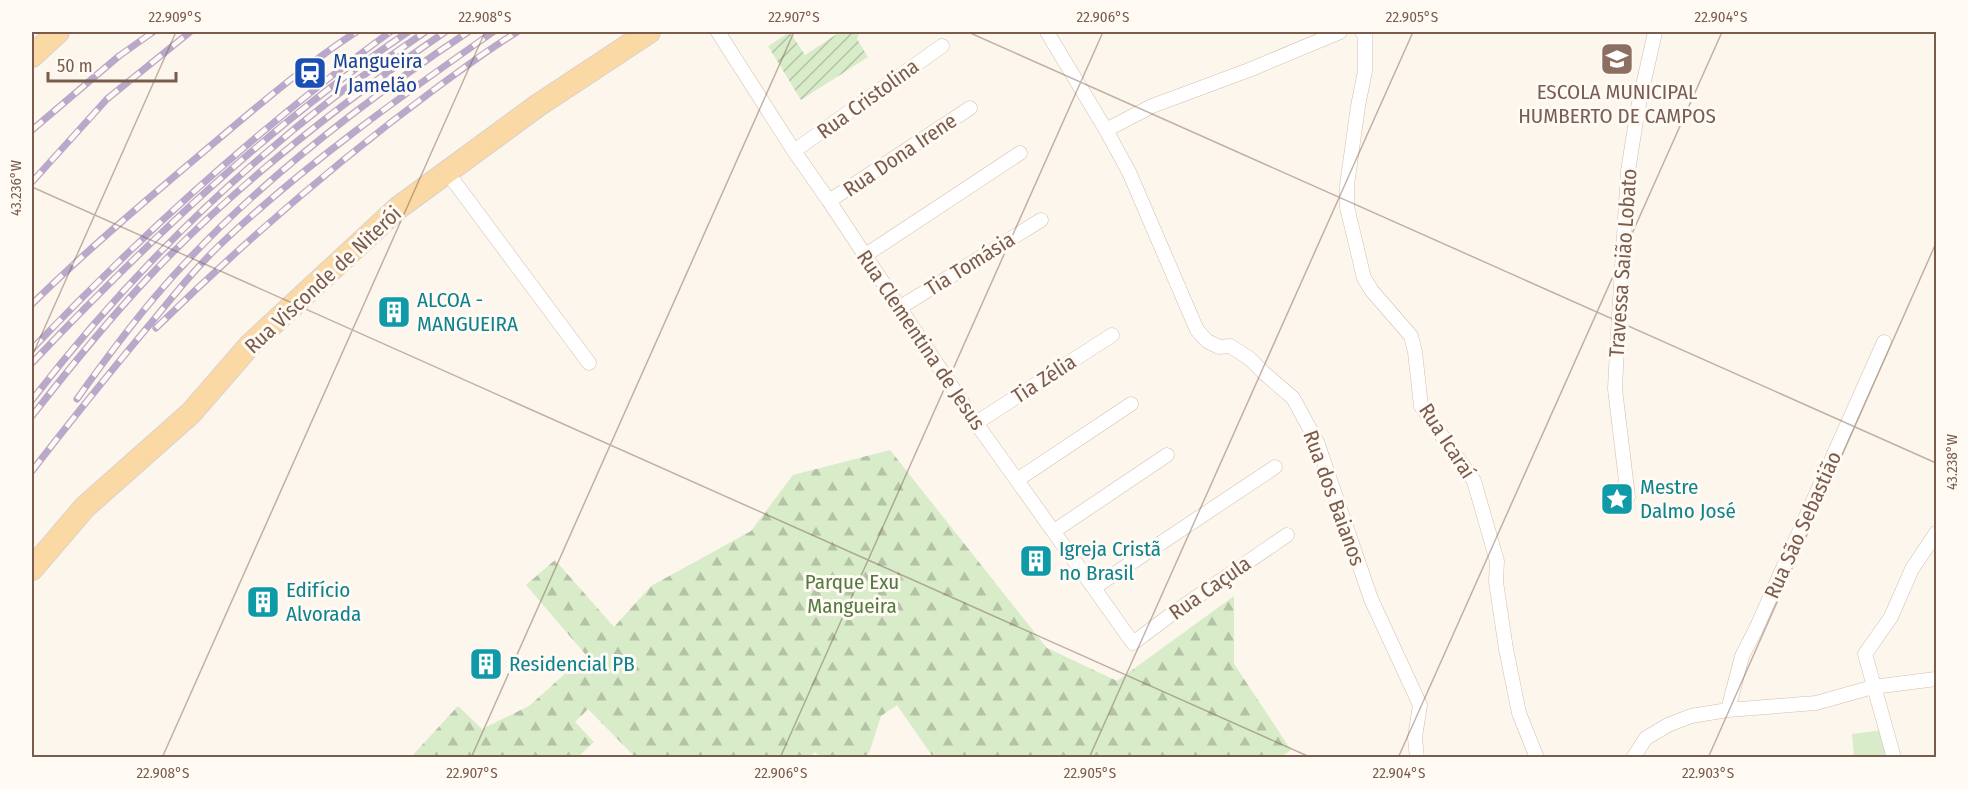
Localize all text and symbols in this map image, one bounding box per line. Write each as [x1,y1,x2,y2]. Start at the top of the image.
text: 22.909°S [149,8,201,26]
text: 22.908°S [458,8,512,26]
text: 22.907°S [768,8,820,26]
text: 22.906°S [1077,8,1129,26]
text: 22.905°S [1386,8,1438,26]
text: 22.904°S [1695,8,1747,26]
school or university icon: ESCOLA MUNICIPAL HUMBERTO DE CAMPOS [1599,41,1635,77]
scale bar [48,45,176,83]
place label: Mangueira / Jamelão [333,48,423,98]
street label: Rua Cristolina [812,53,924,145]
text: 50 m [57,55,93,77]
station icon: Mangueira / Jamelão [292,55,328,91]
place label: ESCOLA MUNICIPAL HUMBERTO DE CAMPOS [1518,79,1716,129]
street label: Rua Dona Irene [838,108,962,202]
text: 43.236°W [7,160,25,216]
street label: Travessa Saião Lobato [1603,168,1643,358]
street label: Rua Visconde de Niterói [239,201,407,359]
street label: Tia Tomásia [920,226,1020,302]
street label: Rua Clementina de Jesus [851,245,991,435]
place label: ALCOA - MANGUEIRA [417,287,518,337]
building icon: ALCOA - MANGUEIRA [376,294,412,330]
street label: Tia Zélia [1007,349,1081,409]
street label: Rua Icaraí [1413,398,1481,484]
street label: Rua dos Baianos [1297,427,1371,569]
text: 43.238°W [1943,434,1961,490]
street label: Rua São Sebastião [1759,447,1847,603]
place label: Mestre Dalmo José [1640,474,1736,524]
place icon: Mestre Dalmo José [1599,481,1635,517]
place label: Igreja Cristã no Brasil [1059,536,1161,586]
building icon: Igreja Cristã no Brasil [1018,543,1054,579]
street label: Rua Caçula [1164,550,1256,626]
park label: Parque Exu Mangueira [805,569,899,619]
place label: Edifício Alvorada [286,577,361,627]
building icon: Edifício Alvorada [245,584,281,620]
building icon: Residencial PB [468,646,504,682]
place label: Residencial PB [509,651,635,677]
text: 22.908°S [136,764,190,782]
text: 22.907°S [446,764,498,782]
text: 22.906°S [755,764,807,782]
text: 22.905°S [1064,764,1116,782]
text: 22.904°S [1373,764,1425,782]
text: 22.903°S [1682,764,1734,782]

